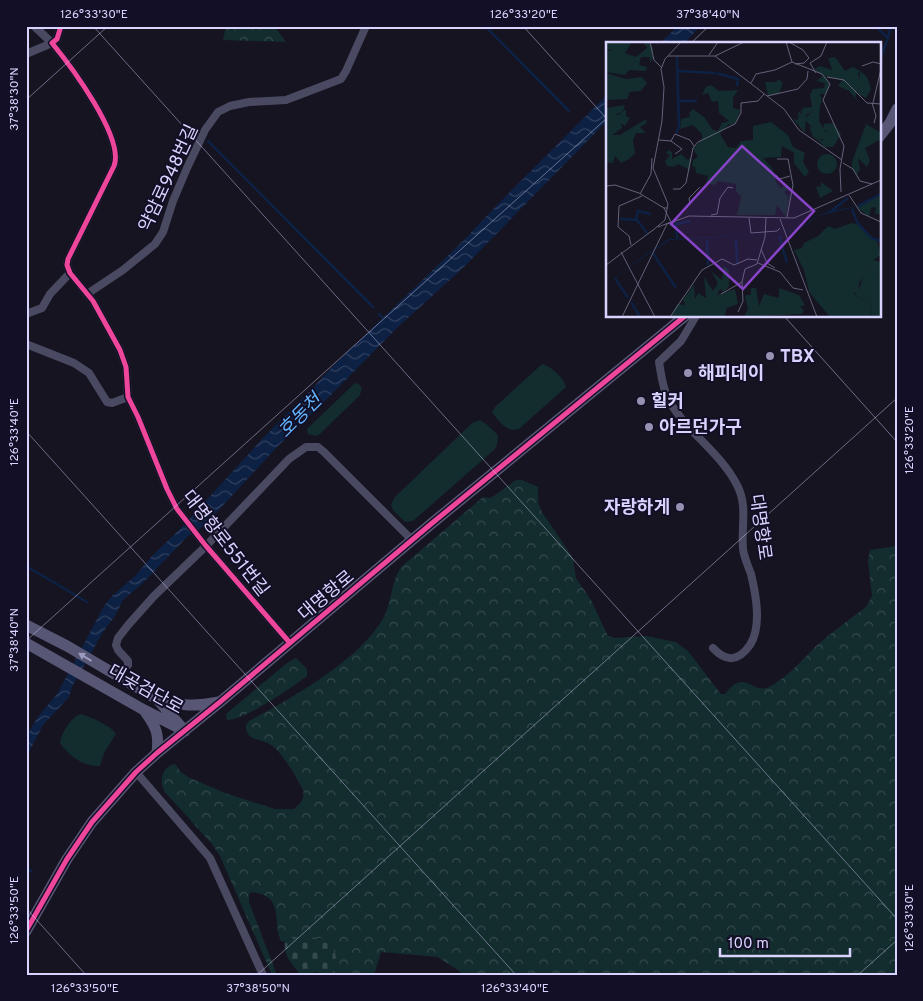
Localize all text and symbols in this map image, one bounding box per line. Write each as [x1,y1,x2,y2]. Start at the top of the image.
text: 126°33'30"E [60,7,128,23]
text: 126°33'20"E [490,7,558,23]
text: 37°38'40"N [676,7,740,23]
inset map [606,42,880,318]
text: 37°38'30"N [7,67,23,131]
street label: 약암로948번길 [134,121,204,236]
place label: TBX [780,346,815,369]
marker: TBX [764,350,776,362]
place label: 해피데이 [698,363,764,386]
marker: 해피데이 [682,367,694,379]
water label: 호동천 [273,388,329,443]
place label: 힐커 [651,391,684,414]
marker: 힐커 [635,395,647,407]
text: 126°33'40"E [7,398,23,466]
text: 126°33'20"E [902,406,918,474]
place label: 아르던가구 [659,417,742,440]
marker: 아르던가구 [643,421,655,433]
street label: 대명항로551번길 [176,486,273,602]
street label: 대명항로 [744,493,776,562]
place label: 자랑하게 [604,497,670,520]
marker: 자랑하게 [674,501,686,513]
street label: 대명항로 [294,566,360,626]
text: 37°38'40"N [7,608,23,672]
one-way arrow [79,652,92,661]
street label: 대곶검단로 [103,660,187,720]
text: 126°33'50"E [7,876,23,944]
text: 126°33'30"E [902,884,918,952]
scale bar [720,926,850,958]
text: 100 m [728,935,769,954]
text: 126°33'50"E [51,981,119,997]
text: 37°38'50"N [226,981,290,997]
text: 126°33'40"E [481,981,549,997]

